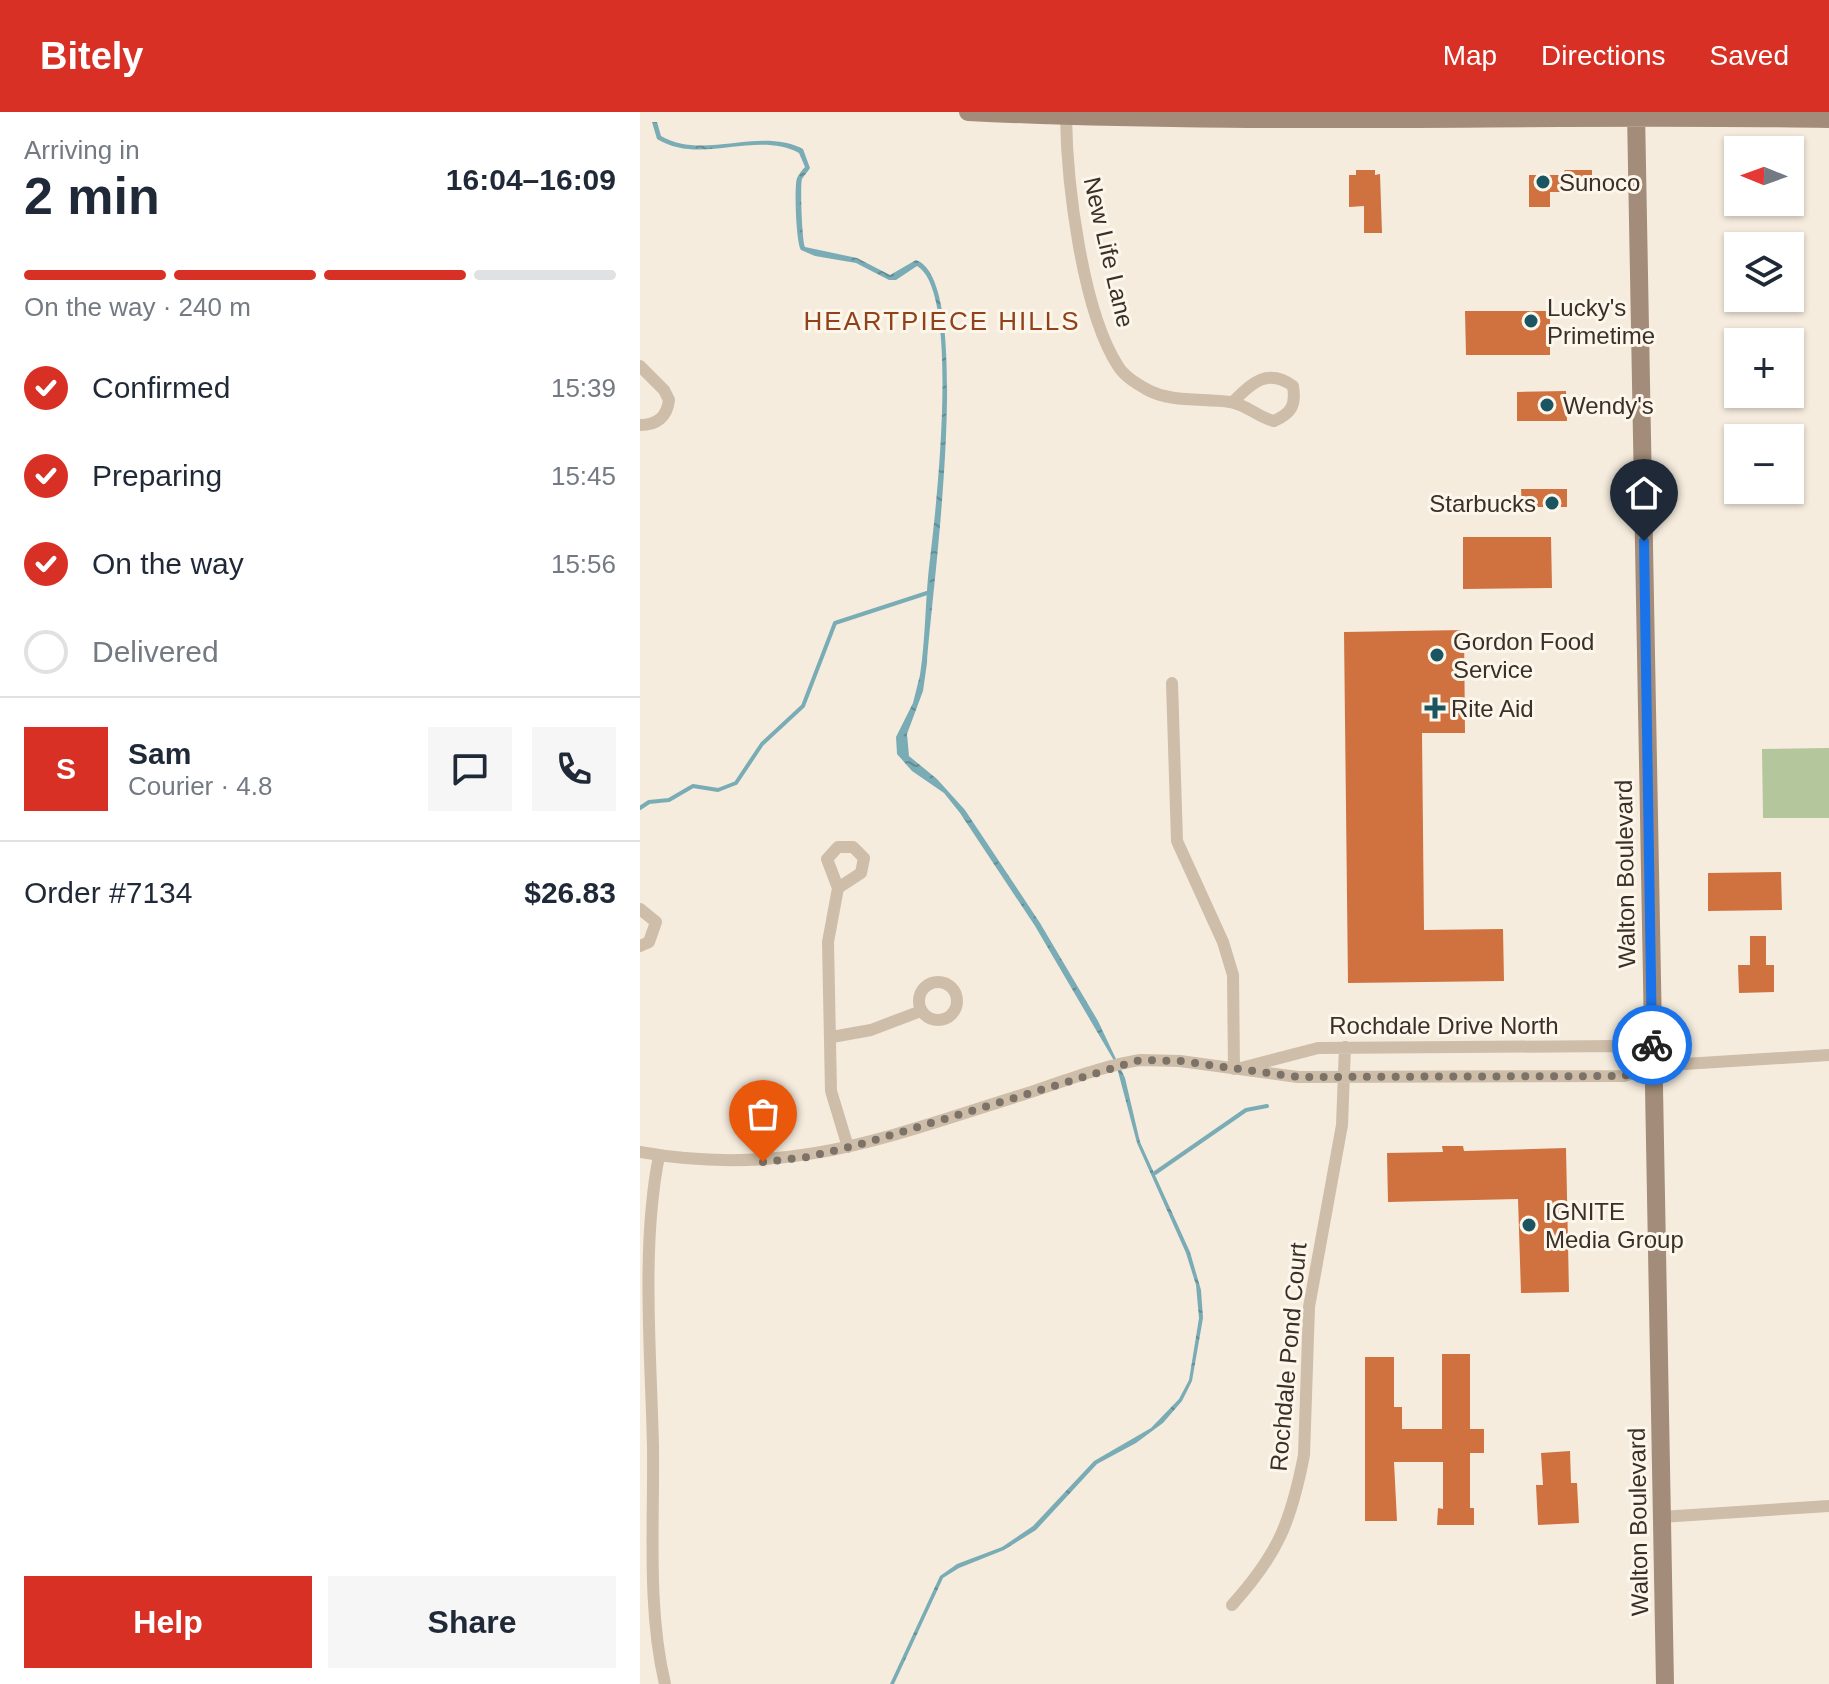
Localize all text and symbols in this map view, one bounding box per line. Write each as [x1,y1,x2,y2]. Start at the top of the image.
text: Bitely [40,35,143,77]
text: Map [1443,40,1497,71]
text: Directions [1541,40,1666,71]
text: Saved [1710,40,1789,71]
text: Arriving in [24,135,140,165]
north arrow [1724,136,1804,216]
map controls [1724,136,1804,504]
text: 16:04–16:09 [446,163,616,196]
text: 2 min [24,167,160,225]
place label: Sunoco [1559,169,1640,196]
marker: Sunoco [1534,173,1552,191]
street label: New Life Lane [1079,174,1139,330]
button: layers [1724,232,1804,312]
text: On the way · 240 m [24,292,251,322]
place label: Lucky's Primetime [1547,294,1655,349]
district label: HEARTPIECE HILLS [803,306,1081,336]
marker: Lucky's Primetime [1522,312,1540,330]
button: + [1724,328,1804,408]
icon: check [24,366,68,410]
text: Confirmed [92,371,230,404]
text: 15:39 [551,373,616,403]
place label: Wendy's [1563,392,1654,419]
marker: Wendy's [1538,396,1556,414]
button: − [1724,424,1804,504]
icon: check [24,454,68,498]
text: Preparing [92,459,222,492]
pin [1610,459,1678,541]
text: 15:45 [551,461,616,491]
icon: home [1622,471,1666,515]
place label: Starbucks [1429,490,1536,517]
marker: Starbucks [1543,494,1561,512]
icon: check [24,542,68,586]
text: On the way [92,547,244,580]
text: 15:56 [551,549,616,579]
place label: Gordon Food Service [1453,628,1594,683]
text: Delivered [92,635,219,668]
marker: Gordon Food Service [1428,646,1446,664]
place label: Rite Aid [1451,695,1534,722]
marker: Rite Aid [1426,699,1444,717]
button: chat [428,727,512,811]
button: phone [532,727,616,811]
text: Sam [128,737,191,770]
text: S [56,752,76,785]
text: Courier · 4.8 [128,771,273,801]
street label: Walton Boulevard [1610,780,1640,968]
text: Order #7134 [24,876,192,909]
text: $26.83 [524,876,616,909]
courier [1612,1005,1692,1085]
street label: Rochdale Drive North [1329,1012,1559,1039]
icon: bike [1630,1023,1674,1067]
pin [729,1080,797,1162]
icon: bag [741,1092,785,1136]
place label: IGNITE Media Group [1545,1198,1684,1253]
marker: IGNITE Media Group [1520,1216,1538,1234]
street label: Rochdale Pond Court [1265,1241,1311,1472]
street label: Walton Boulevard [1623,1428,1653,1616]
button: Help [24,1576,312,1668]
button: Share [328,1576,616,1668]

